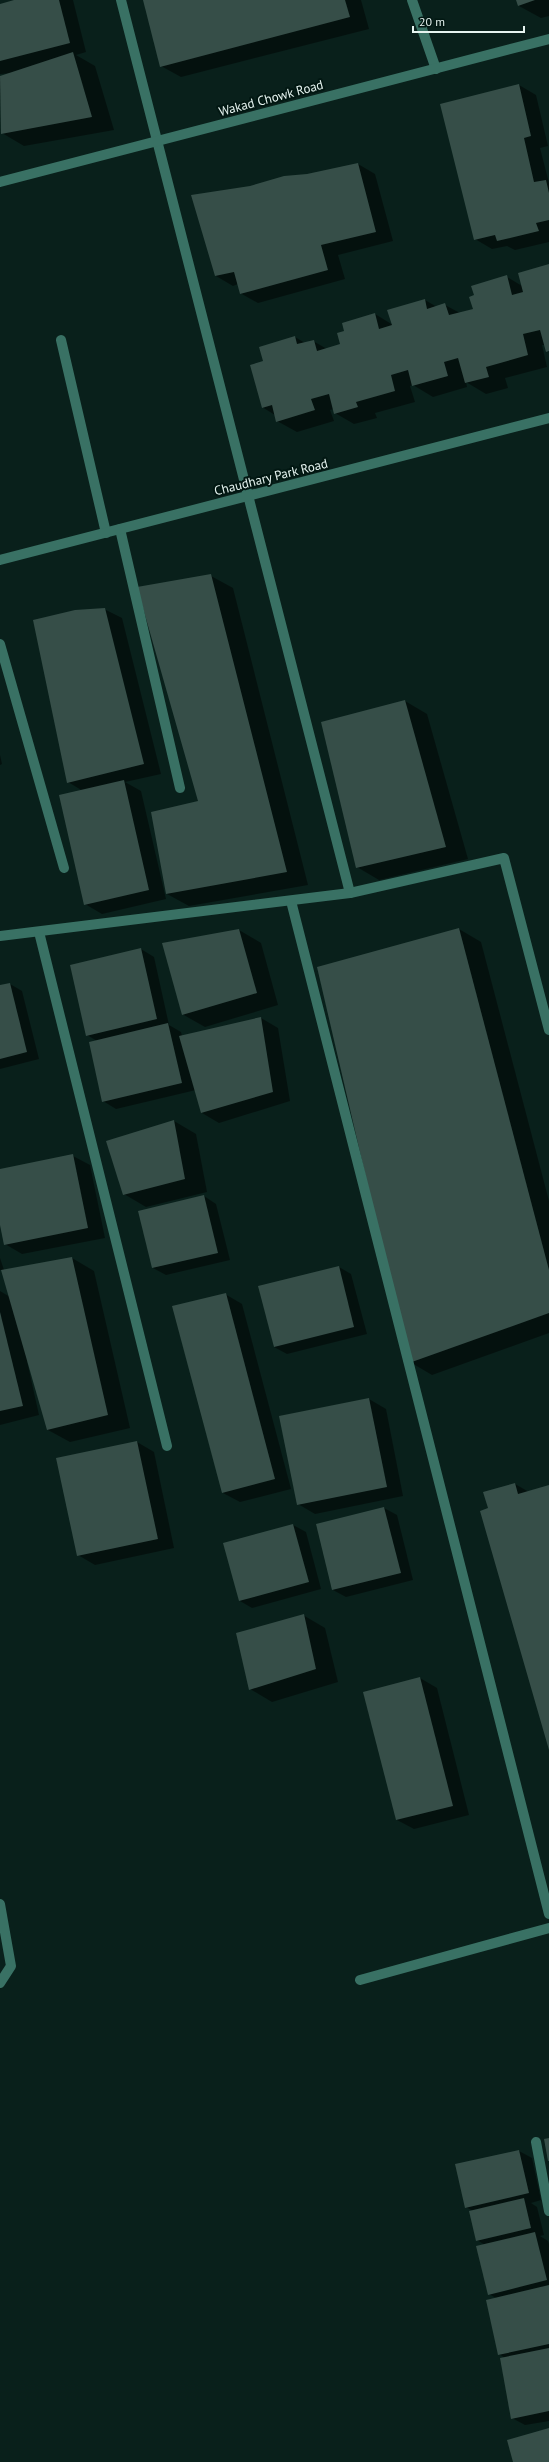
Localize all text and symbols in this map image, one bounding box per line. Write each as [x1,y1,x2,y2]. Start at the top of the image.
scale bar [413,8,524,34]
text: 20 m [419,14,445,29]
street label: Wakad Chowk Road [217,76,325,120]
street label: Chaudhary Park Road [212,455,330,499]

